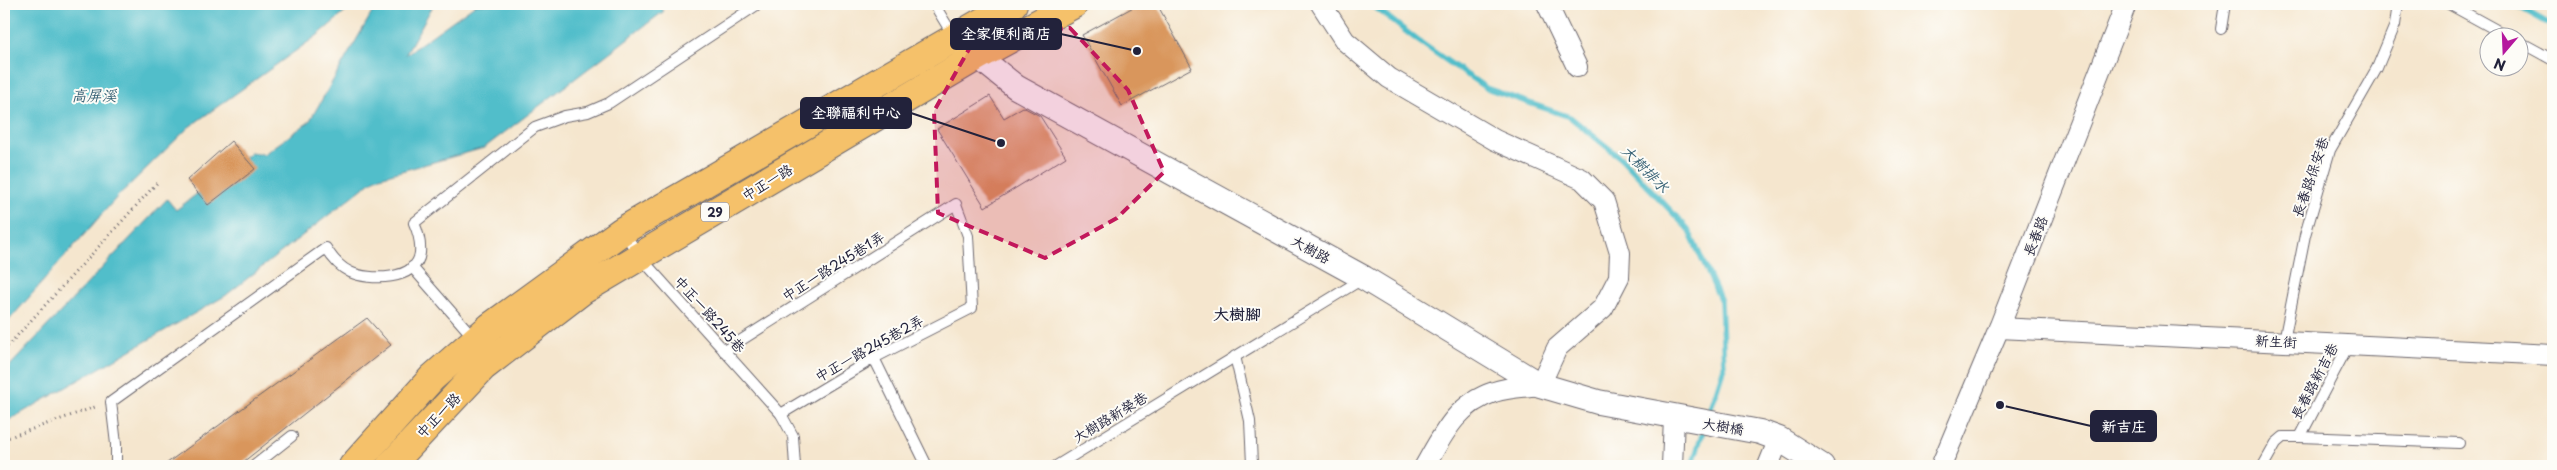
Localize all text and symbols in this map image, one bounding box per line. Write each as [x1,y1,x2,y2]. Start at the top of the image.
callout: 全家便利商店 [951,19,1061,49]
text: 全家便利商店 [961,21,1051,44]
north arrow [2480,28,2530,78]
text: N [2491,53,2508,76]
water label: 高屏溪 [71,83,117,106]
callout: 全聯福利中心 [801,98,911,128]
text: 全聯福利中心 [811,100,901,123]
street label: 長春路保安巷 [2286,133,2334,220]
water label: 大樹排水 [1617,139,1676,198]
street label: 中正一路 [738,159,796,205]
road number: 29 [701,202,729,222]
street label: 長春路 [2018,213,2052,259]
street label: 中正一路245巷1弄 [778,226,888,306]
street label: 大樹路 [1288,230,1334,268]
street label: 中正一路245巷 [670,271,751,358]
district label: 大樹腳 [1213,301,1261,325]
street label: 中正一路245巷2弄 [811,309,927,387]
street label: 新生街 [2254,329,2298,353]
street label: 長春路新吉巷 [2285,338,2343,423]
street label: 大樹路新榮巷 [1069,386,1152,448]
street label: 中正一路 [411,388,465,442]
callout: 新吉庄 [2091,411,2156,441]
street label: 大樹橋 [1701,412,1745,440]
text: 新吉庄 [2101,414,2147,437]

